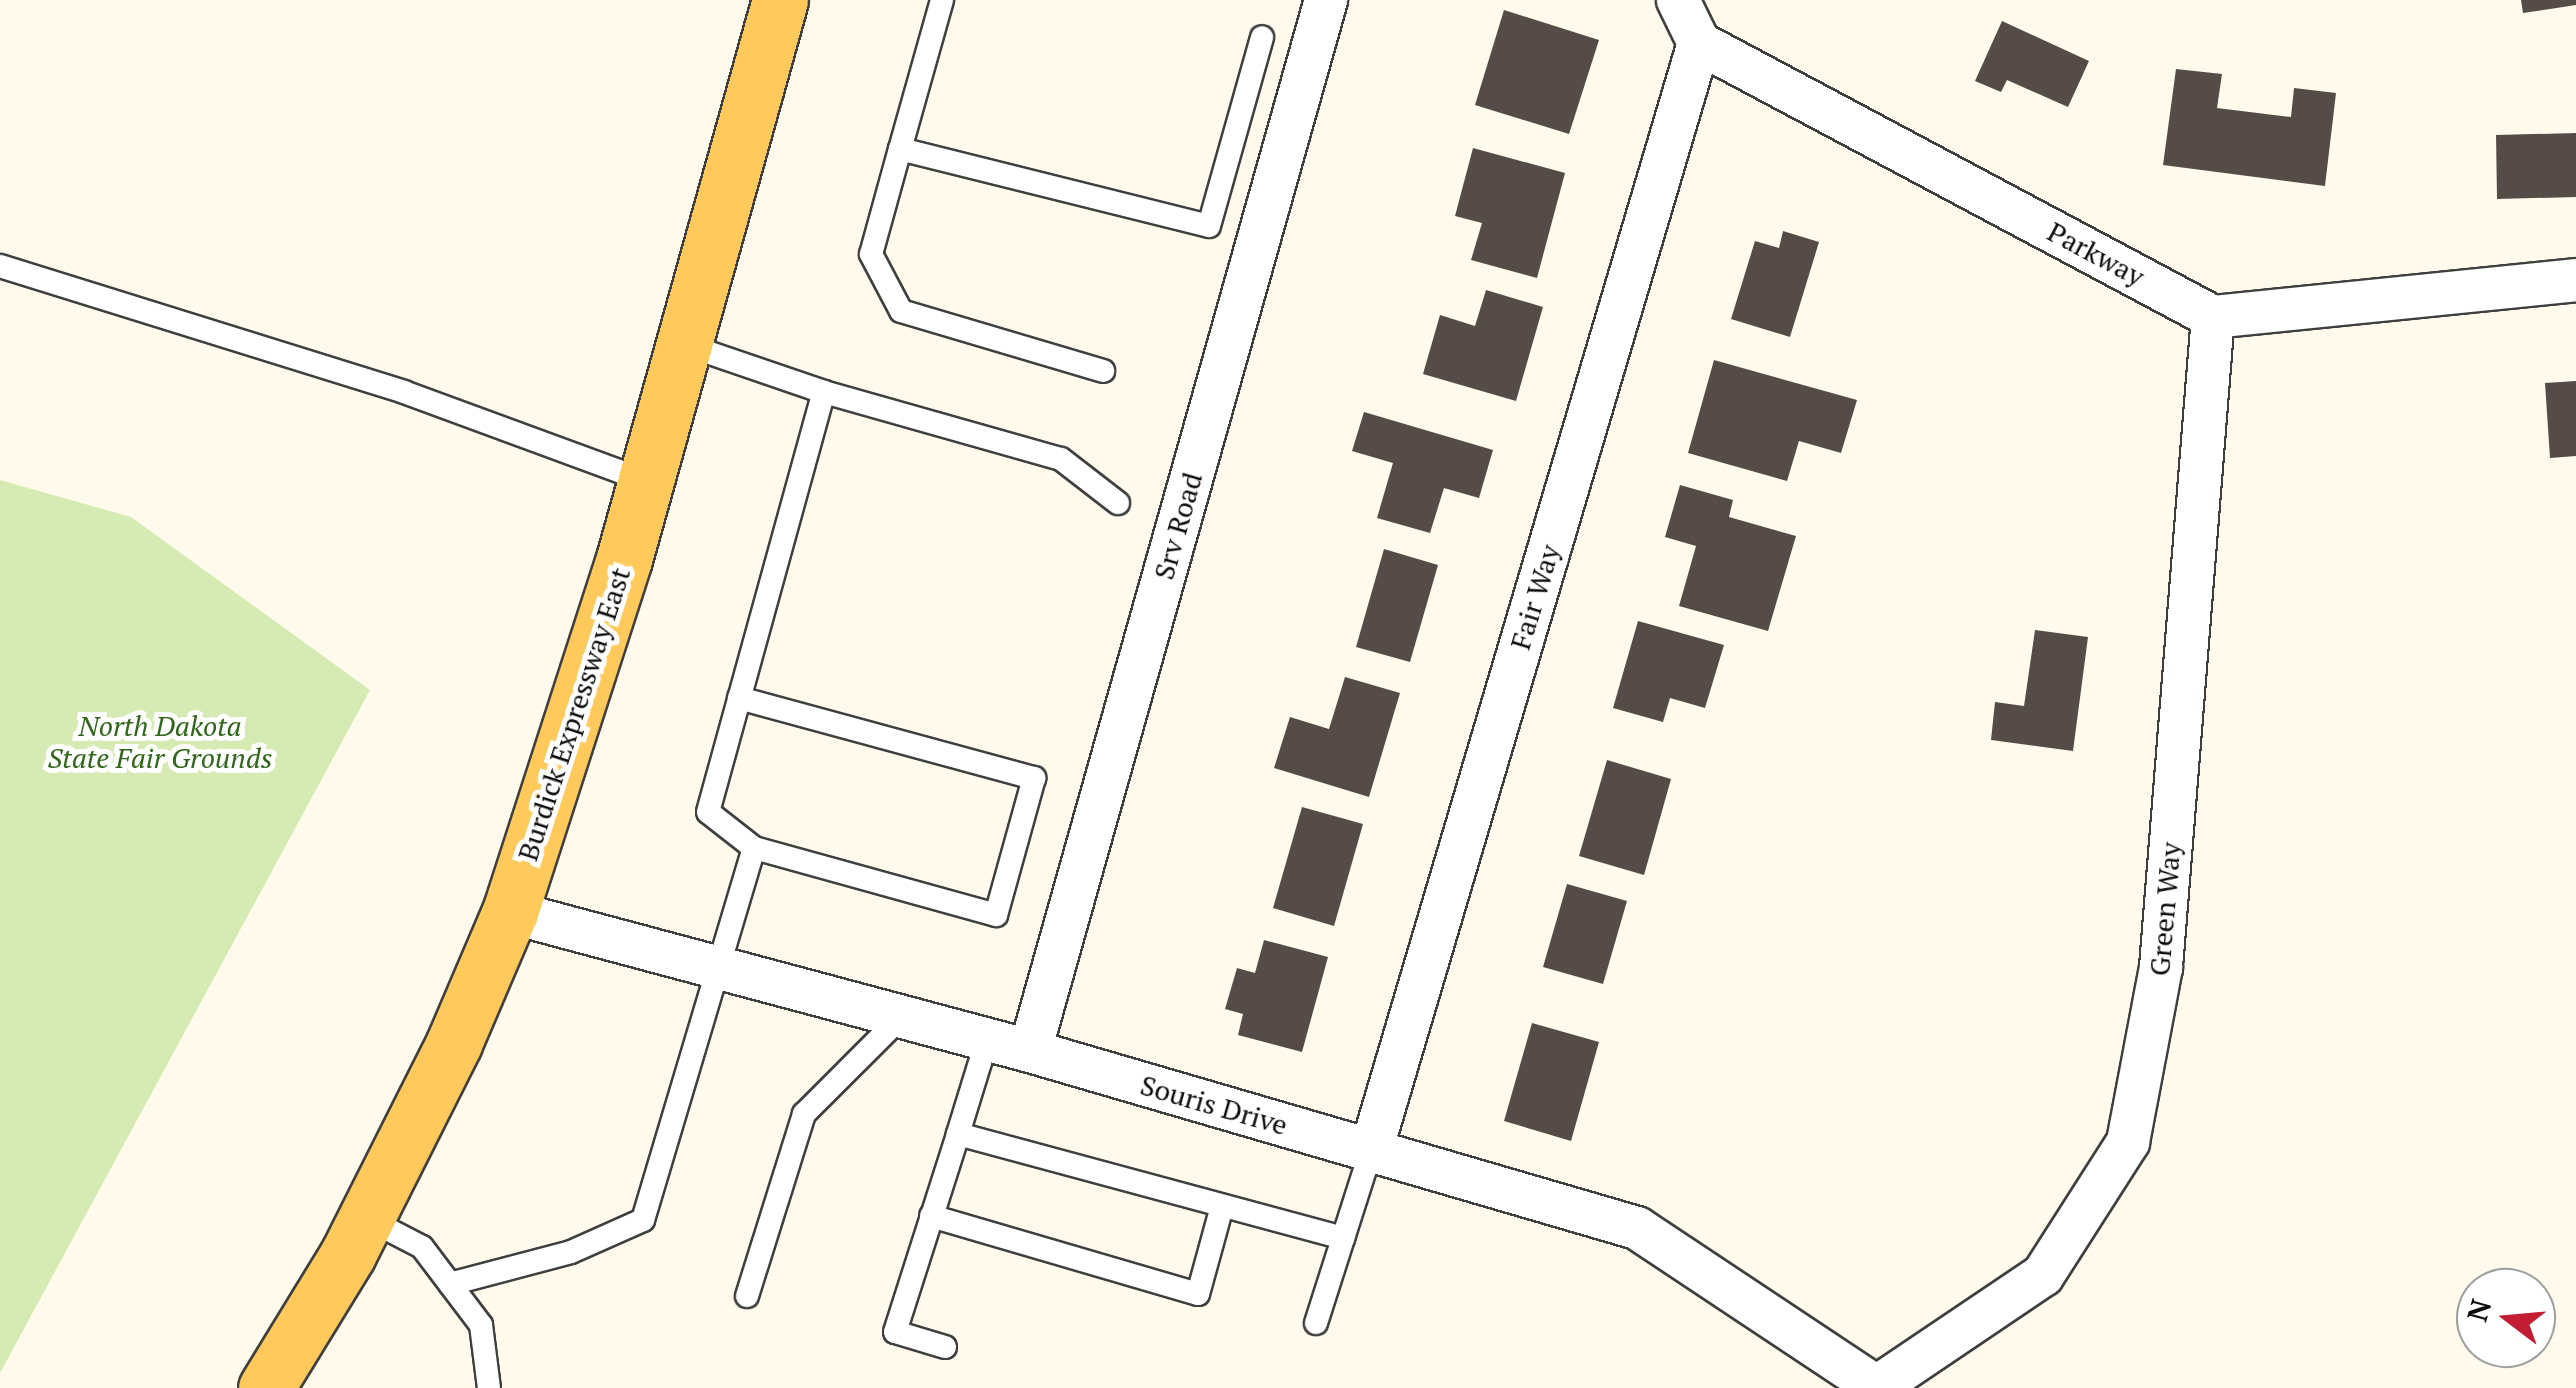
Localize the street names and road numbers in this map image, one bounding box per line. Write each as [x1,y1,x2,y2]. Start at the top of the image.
street label: Parkway [2042,215,2150,293]
street label: Srv Road [1147,469,1209,583]
street label: Fair Way [1503,540,1567,654]
street label: Burdick Expressway East [511,563,637,865]
street label: Green Way [2142,841,2188,977]
street label: Souris Drive [1137,1068,1291,1142]

